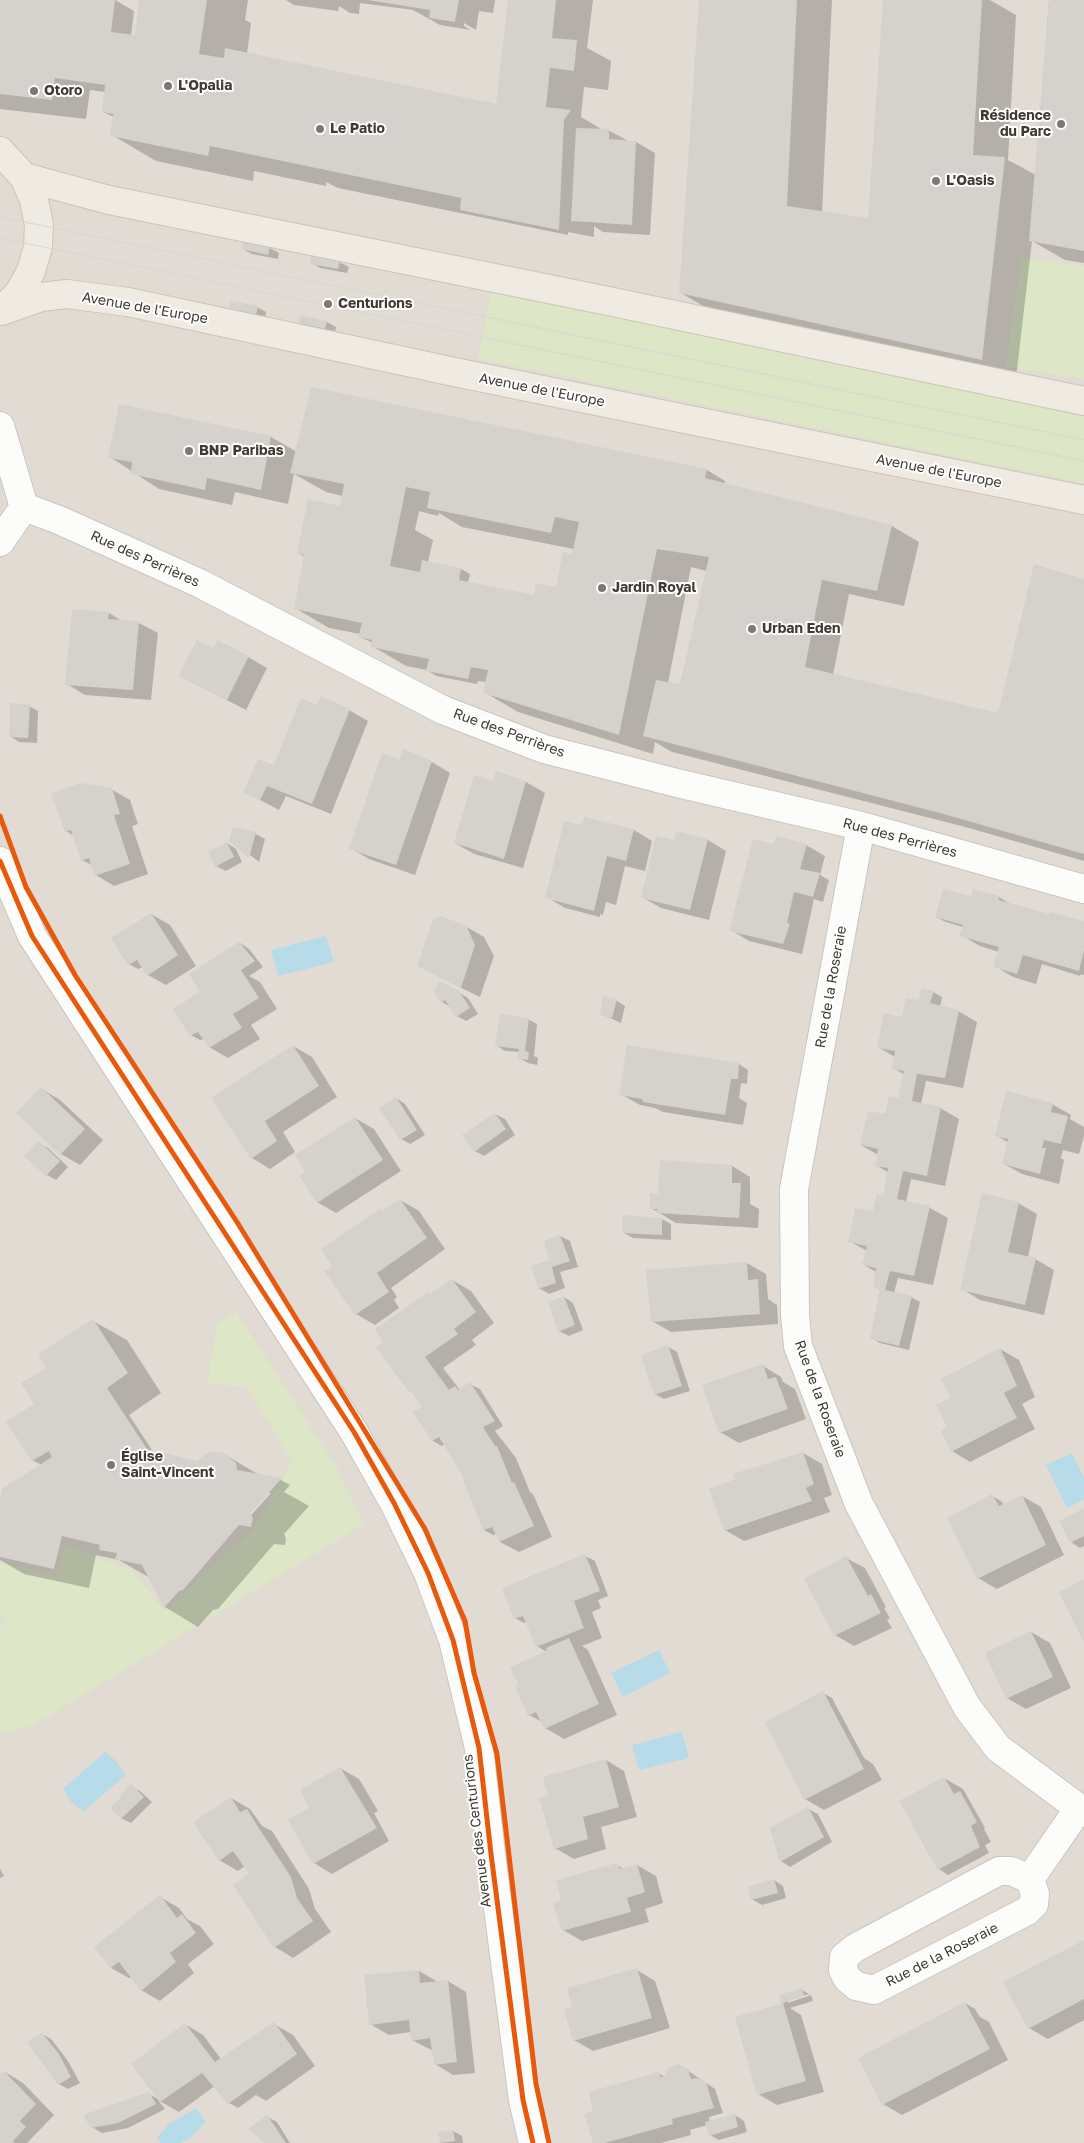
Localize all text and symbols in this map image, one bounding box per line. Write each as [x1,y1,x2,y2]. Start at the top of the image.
place label: L'Opalia [178,78,232,94]
marker: L'Opalia [162,80,174,92]
place label: Otoro [44,83,82,99]
marker: Otoro [28,85,40,97]
place label: Résidence du Parc [980,108,1051,140]
marker: Résidence du Parc [1055,118,1067,130]
place label: Le Patio [330,121,385,137]
marker: Le Patio [314,123,326,135]
place label: L'Oasis [946,173,995,189]
marker: L'Oasis [930,175,942,187]
street label: Avenue de l'Europe [81,289,209,327]
place label: Centurions [338,296,413,312]
marker: Centurions [322,298,334,310]
street label: Avenue de l'Europe [478,370,606,410]
place label: BNP Paribas [199,443,284,459]
marker: BNP Paribas [183,445,195,457]
street label: Avenue de l'Europe [875,451,1003,491]
street label: Rue des Perrières [88,527,202,591]
place label: Jardin Royal [612,580,696,596]
marker: Jardin Royal [596,582,608,594]
place label: Urban Eden [762,621,840,637]
marker: Urban Eden [746,623,758,635]
street label: Rue des Perrières [451,705,567,761]
street label: Rue des Perrières [841,815,959,861]
street label: Rue de la Roseraie [812,925,850,1049]
street label: Rue de la Roseraie [791,1338,849,1460]
place label: Église Saint-Vincent [121,1449,214,1481]
marker: Église Saint-Vincent [105,1459,117,1471]
street label: Avenue des Centurions [459,1753,495,1909]
street label: Rue de la Roseraie [883,1919,1001,1991]

